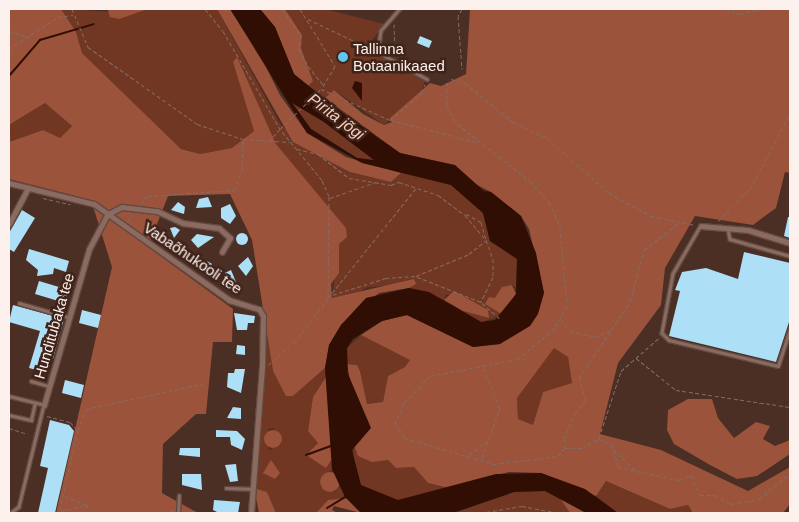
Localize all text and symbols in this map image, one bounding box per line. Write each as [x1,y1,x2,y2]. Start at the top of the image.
place label: Tallinna Botaanikaaed [353,39,445,74]
marker: Tallinna Botaanikaaed [337,51,349,63]
water label: Pirita jõgi [304,90,368,144]
street label: Vabaõhukooli tee [140,218,246,298]
street label: Hunditubaka tee [30,271,78,381]

